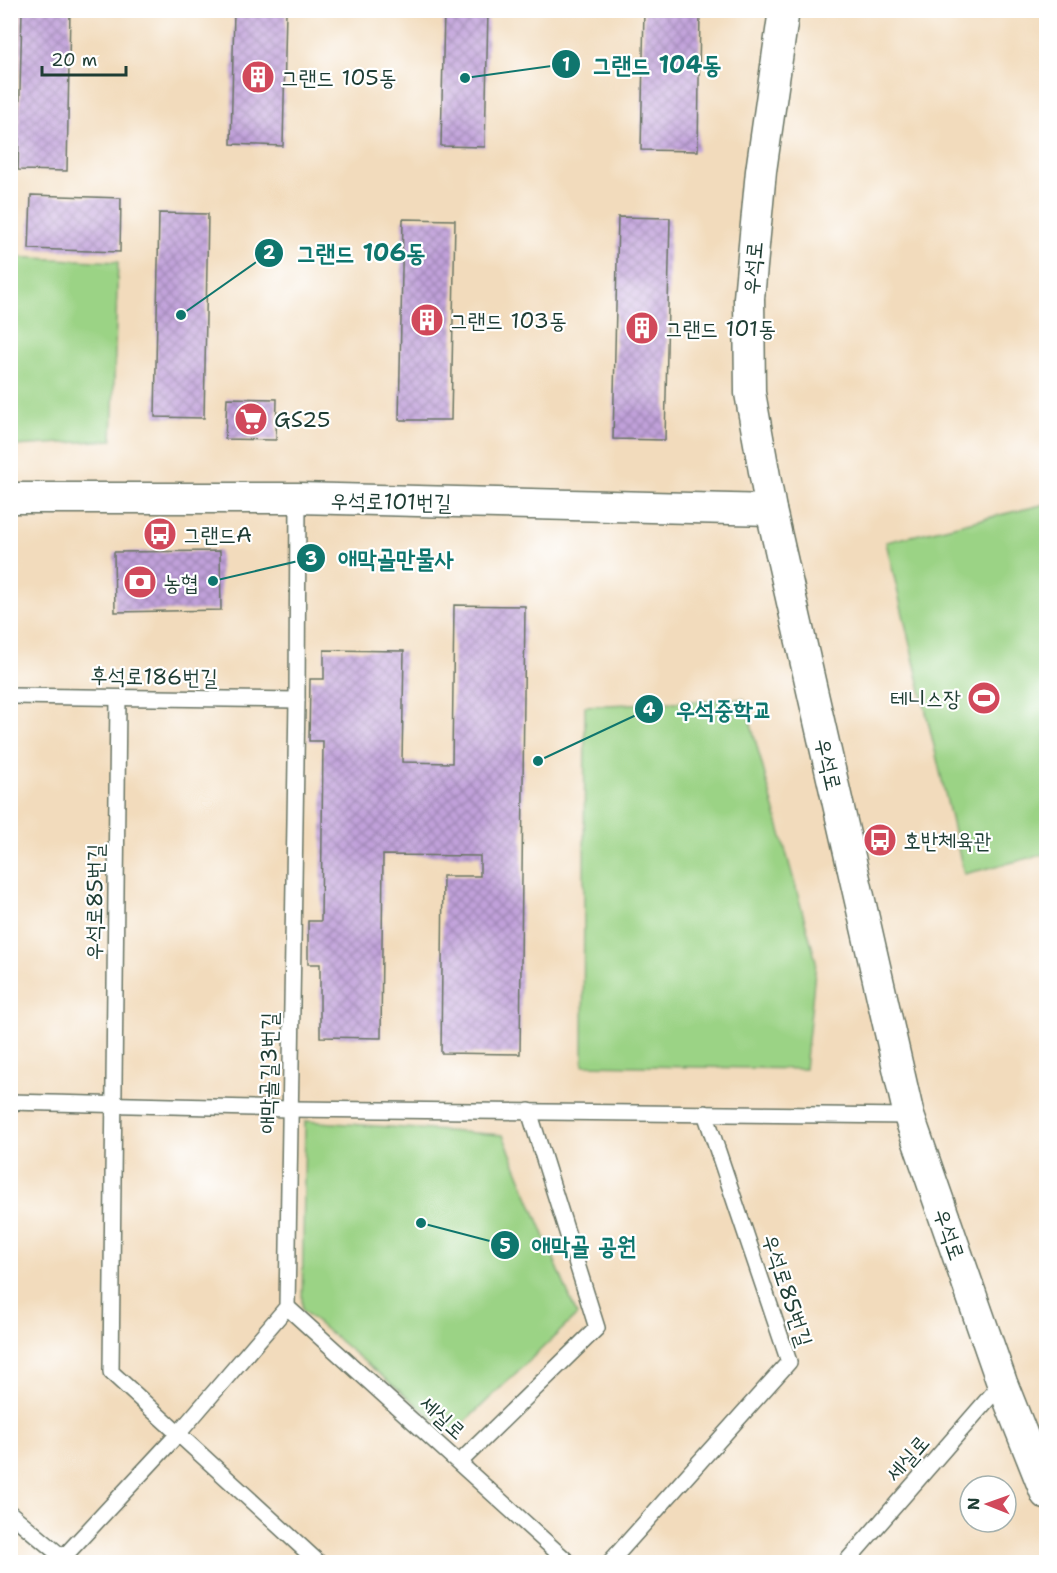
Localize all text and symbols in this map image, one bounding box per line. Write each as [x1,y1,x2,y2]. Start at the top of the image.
scale bar [42,39,126,77]
callout: 그랜드 104동 [551,43,734,85]
text: 20 m [51,48,97,72]
text: 그랜드 104동 [592,49,722,81]
text: 1 [562,53,570,77]
building icon: 그랜드 105동 [240,59,276,95]
place label: 그랜드 105동 [281,63,397,92]
callout: 그랜드 106동 [254,232,437,274]
text: 그랜드 106동 [296,237,426,269]
street label: 우석로 [736,240,769,296]
text: 2 [263,241,276,265]
building icon: 그랜드 103동 [409,302,445,338]
place label: 그랜드 103동 [450,306,567,335]
building icon: 그랜드 101동 [624,310,660,346]
place label: 그랜드 101동 [665,314,776,343]
supermarket icon: GS25 [233,401,269,437]
place label: GS25 [274,405,331,434]
street label: 우석로101번길 [330,486,452,517]
bus stop icon: 그랜드A [142,516,178,552]
place label: 그랜드A [183,520,252,549]
callout: 애막골만물사 [296,537,466,579]
text: 애막골만물사 [338,543,454,575]
text: 3 [305,547,317,571]
bank icon: 농협 [122,564,158,600]
place label: 농협 [163,568,198,597]
street label: 후석로186번길 [90,661,218,692]
sports icon: 테니스장 [966,680,1002,716]
place label: 테니스장 [890,684,961,713]
callout: 우석중학교 [634,688,784,730]
text: 우석중학교 [676,694,772,726]
text: 4 [643,698,656,722]
street label: 우석로 [808,735,849,793]
bus stop icon: 호반체육관 [862,822,898,858]
place label: 호반체육관 [903,826,992,855]
street label: 우석로85번길 [79,843,110,961]
street label: 애막골길3번길 [253,1012,284,1134]
street label: 우석로 [927,1204,972,1264]
callout: 애막골 공원 [490,1224,649,1266]
text: 애막골 공원 [532,1230,636,1262]
street label: 우석로85번길 [756,1230,819,1350]
text: 5 [499,1234,511,1258]
street label: 세실로 [413,1389,472,1446]
street label: 세실로 [879,1429,936,1488]
north arrow [958,1474,1018,1534]
text: N [963,1497,984,1510]

